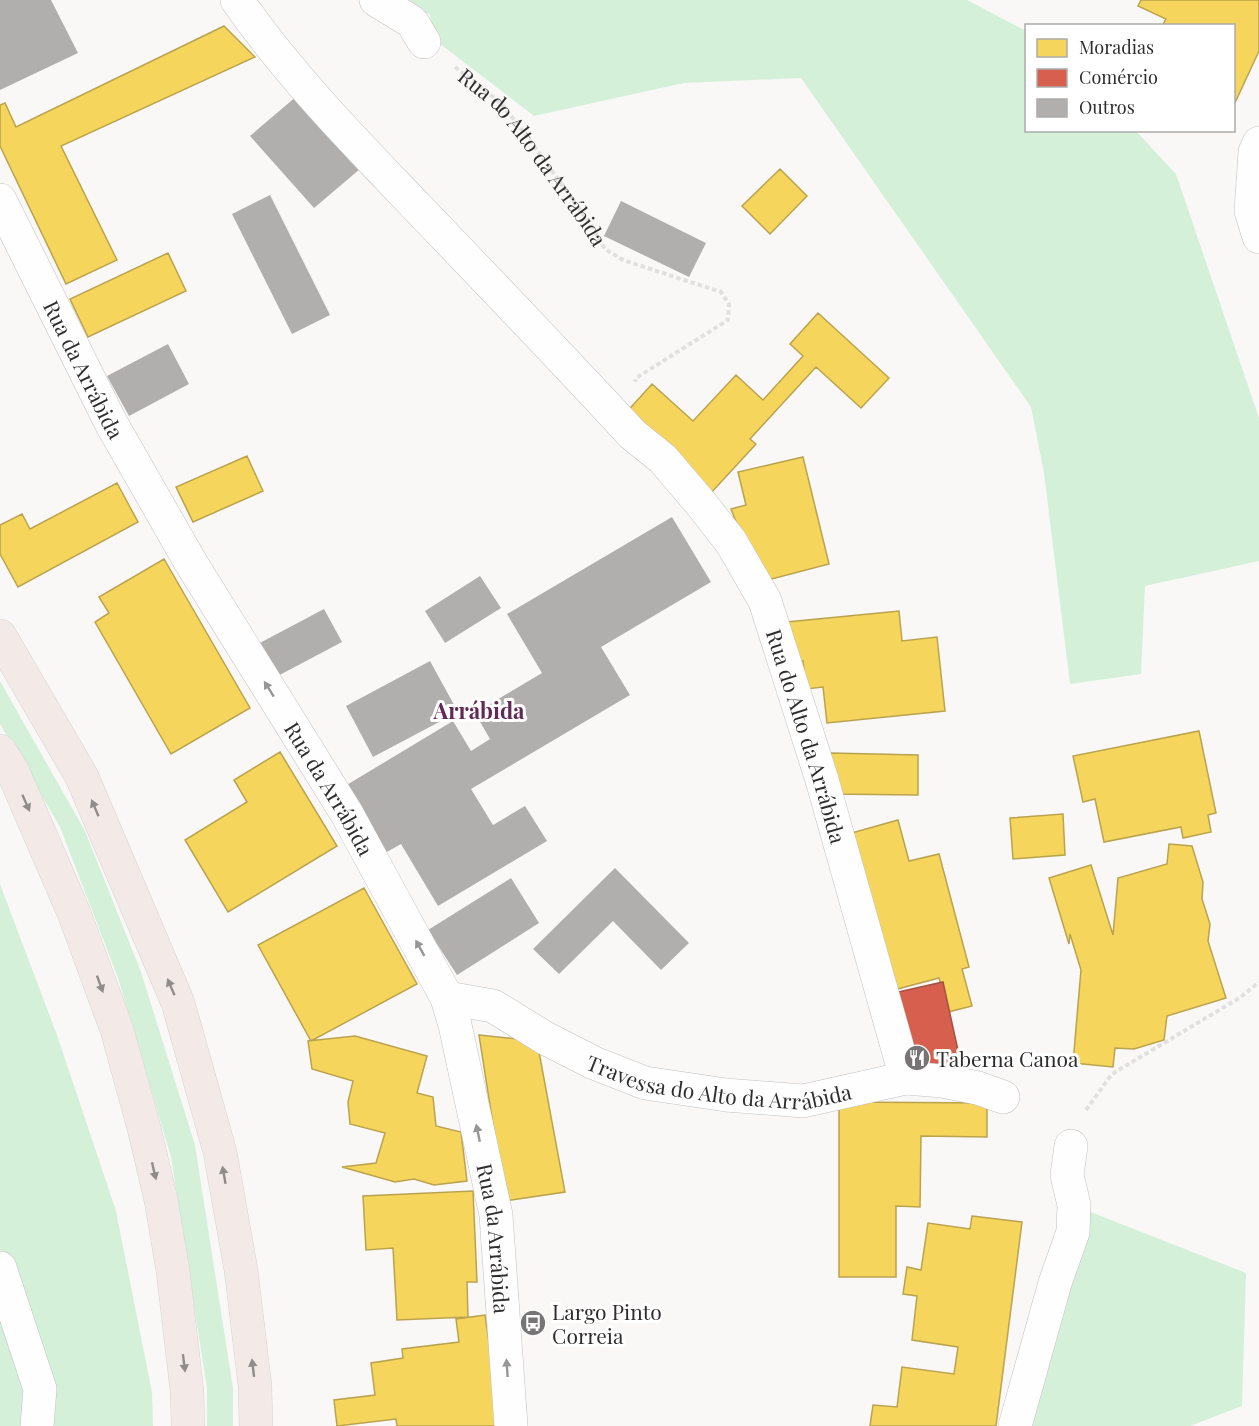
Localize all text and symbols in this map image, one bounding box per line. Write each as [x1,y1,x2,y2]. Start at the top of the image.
legend [1025,24,1235,132]
text: Moradias [1079,35,1154,59]
street label: Rua do Alto da Arrábida [453,61,614,251]
text: Comércio [1079,65,1158,89]
text: Outros [1079,95,1135,119]
street label: Rua da Arrábida [38,295,131,444]
street label: Rua do Alto da Arrábida [761,625,853,847]
one-way arrow [264,681,275,697]
district label: Arrábida [433,695,525,725]
street label: Rua da Arrábida [279,716,381,860]
one-way arrow [22,795,31,812]
one-way arrow [90,799,99,817]
one-way arrow [415,940,425,957]
one-way arrow [96,975,106,993]
one-way arrow [166,978,176,996]
restaurant icon: Taberna Canoa [902,1043,932,1073]
place label: Taberna Canoa [936,1044,1079,1072]
street label: Travessa do Alto da Arrábida [583,1048,854,1115]
one-way arrow [473,1123,482,1142]
street label: Rua da Arrábida [471,1161,517,1315]
one-way arrow [149,1162,159,1180]
one-way arrow [220,1165,229,1184]
place label: Largo Pinto Correia [552,1297,662,1349]
bus stop icon: Largo Pinto Correia [518,1308,548,1338]
one-way arrow [179,1354,188,1373]
one-way arrow [248,1358,257,1377]
one-way arrow [502,1358,512,1377]

